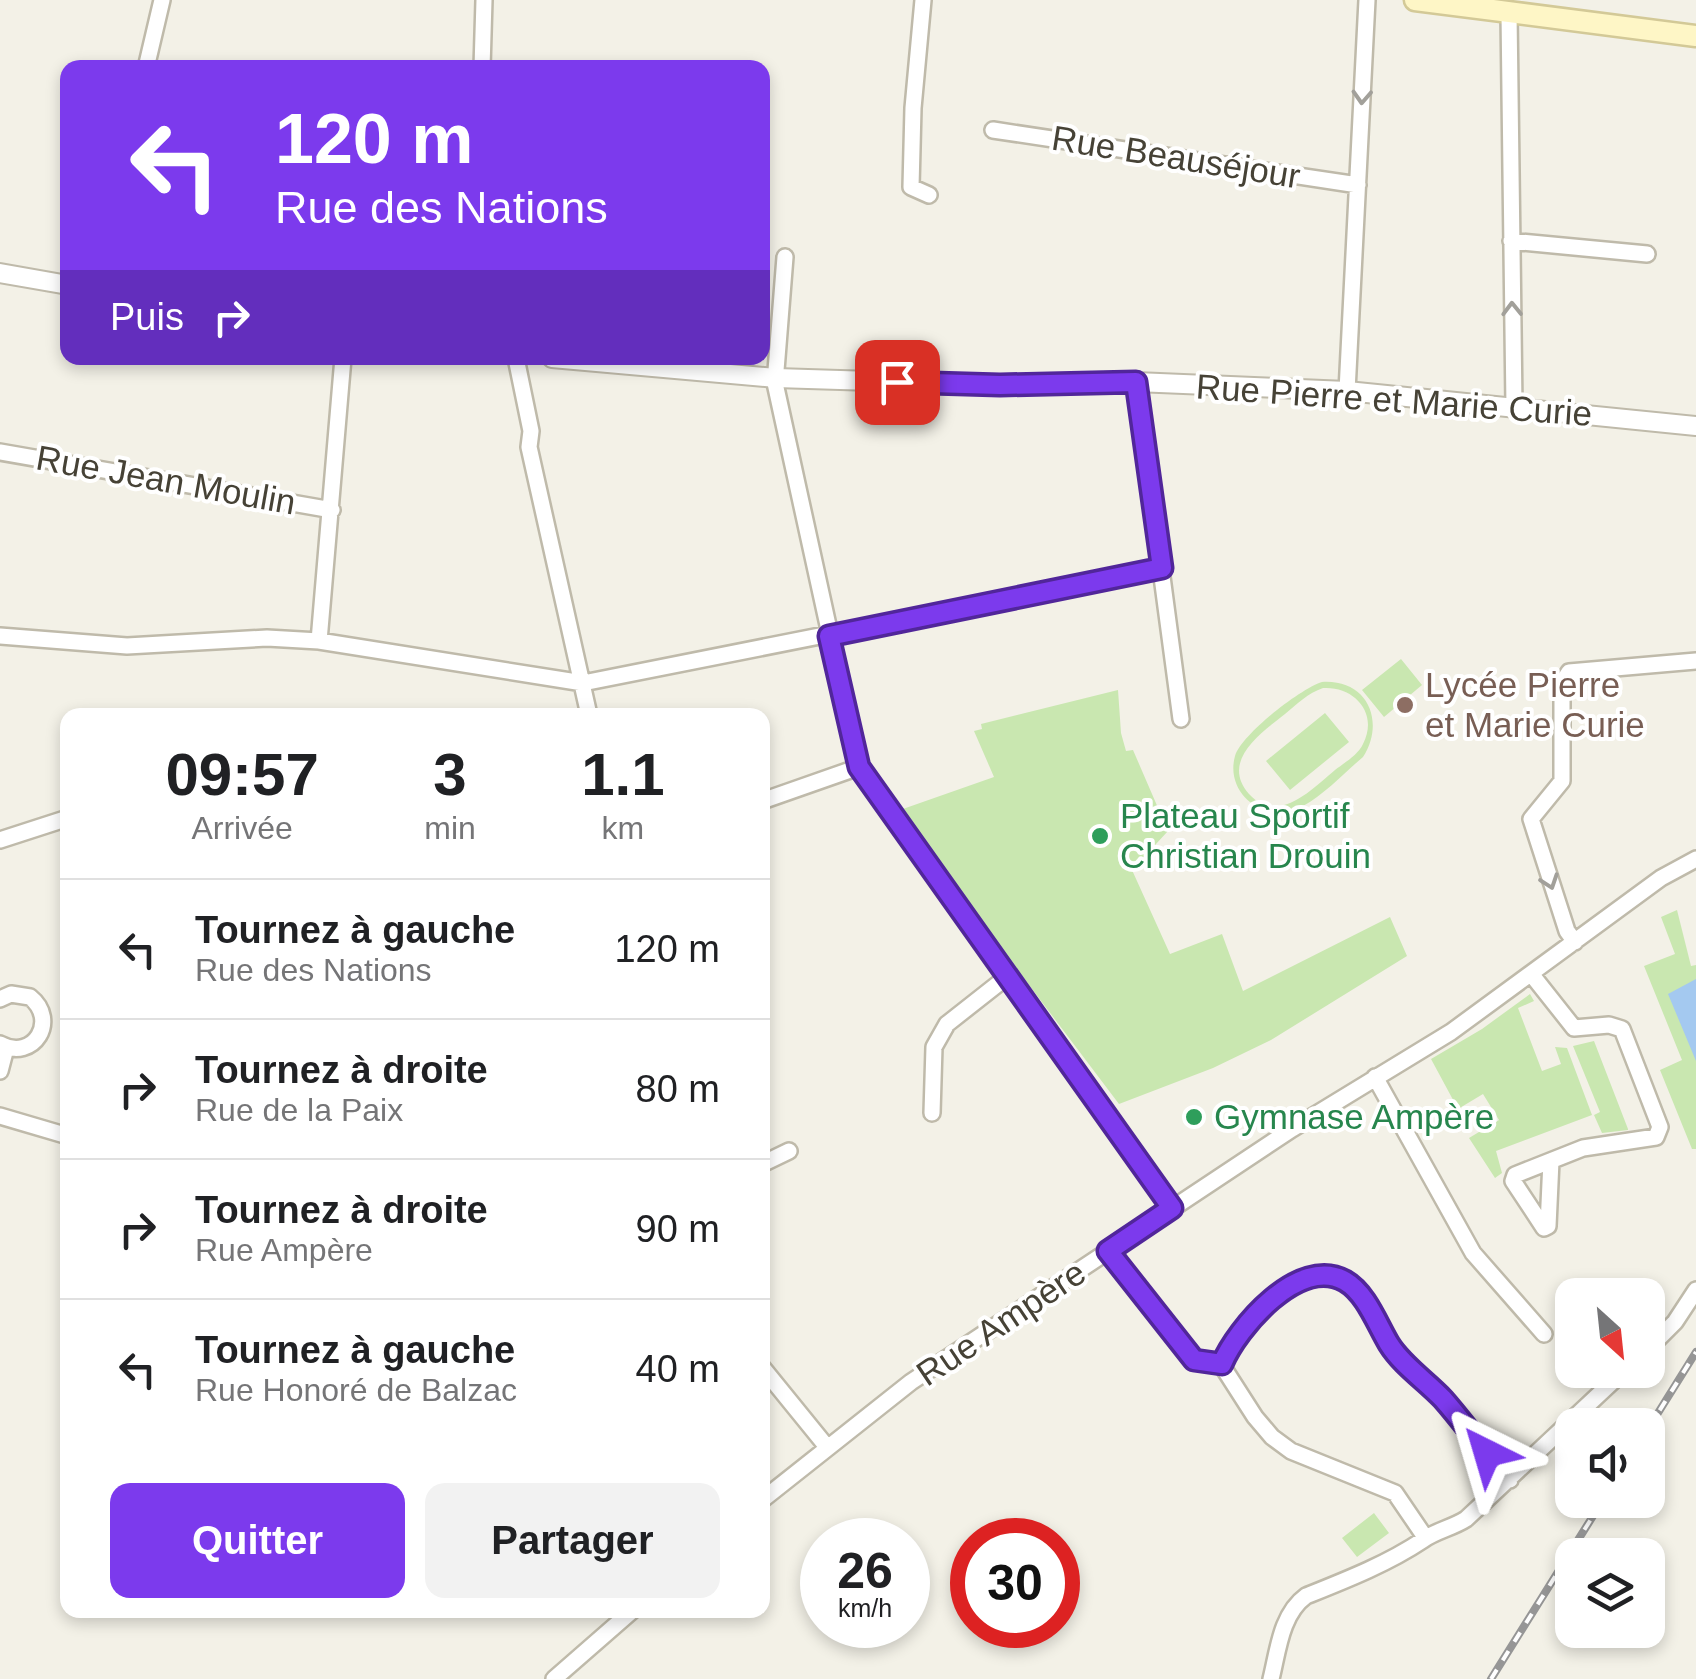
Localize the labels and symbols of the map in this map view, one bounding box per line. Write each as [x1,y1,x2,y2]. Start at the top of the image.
one-way arrow [1352,90,1373,106]
street label: Rue Beauséjour [1049,118,1303,195]
one-way arrow [1502,301,1523,317]
pin [855,340,940,425]
street label: Rue Pierre et Marie Curie [1195,366,1593,433]
street label: Rue Jean Moulin [33,437,299,522]
place label: Lycée Pierre et Marie Curie [1425,665,1645,744]
marker: Lycée Pierre et Marie Curie [1394,694,1416,716]
place label: Plateau Sportif Christian Drouin [1120,796,1371,875]
marker: Plateau Sportif Christian Drouin [1089,825,1111,847]
one-way arrow [1538,872,1559,889]
place label: Gymnase Ampère [1214,1097,1494,1136]
marker: Gymnase Ampère [1183,1106,1205,1128]
street label: Rue Ampère [909,1252,1092,1393]
north arrow [1555,1278,1665,1388]
position arrow [1435,1401,1539,1505]
speed limit sign: 30 [950,1518,1080,1648]

